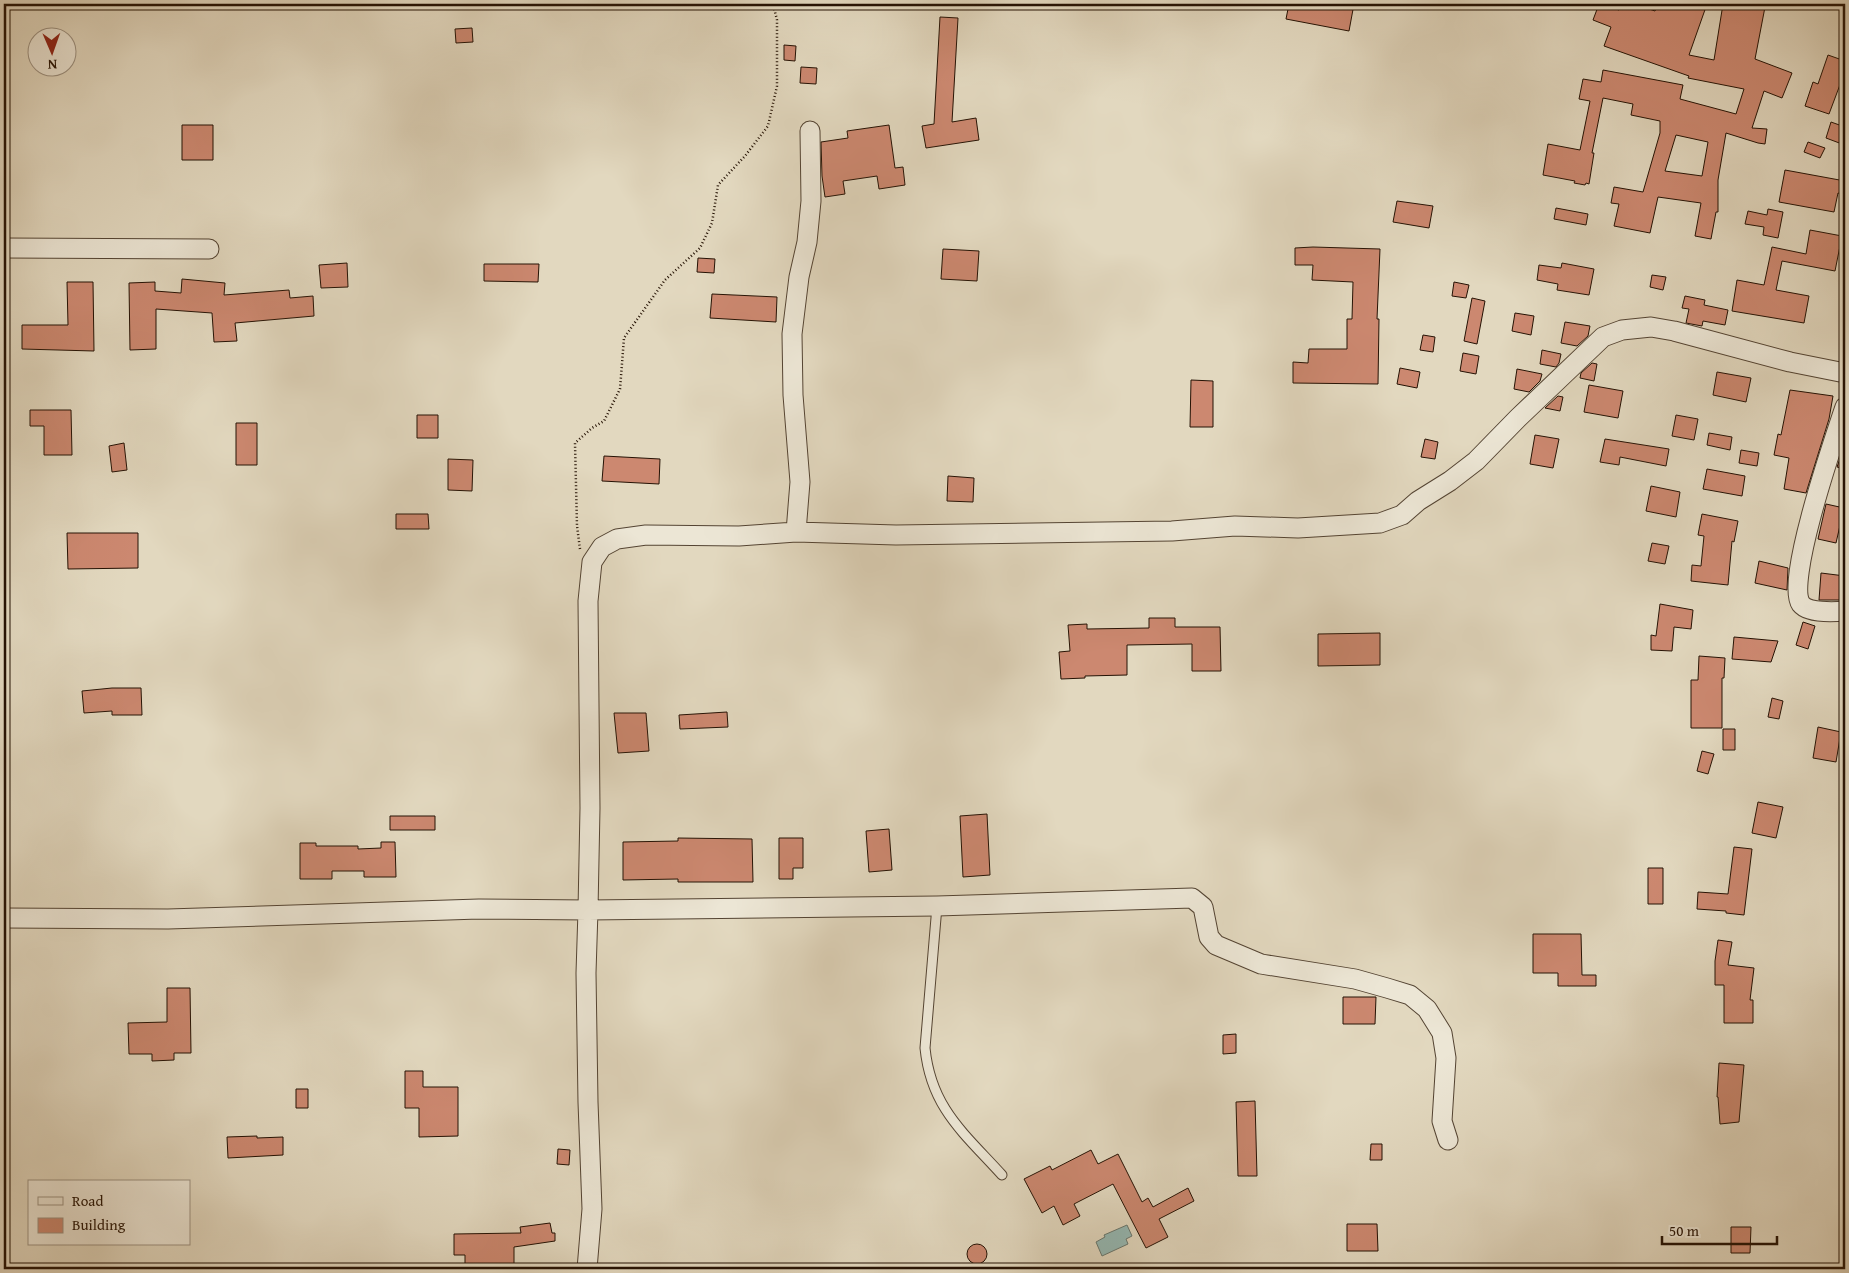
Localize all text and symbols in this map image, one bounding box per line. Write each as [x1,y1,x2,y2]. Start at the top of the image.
north arrow [28,28,78,78]
text: N [47,55,57,75]
legend [28,1180,190,1246]
text: Road [72,1190,103,1211]
scale bar [1662,1213,1776,1245]
text: Building [72,1214,126,1235]
text: 50 m [1669,1220,1700,1241]

